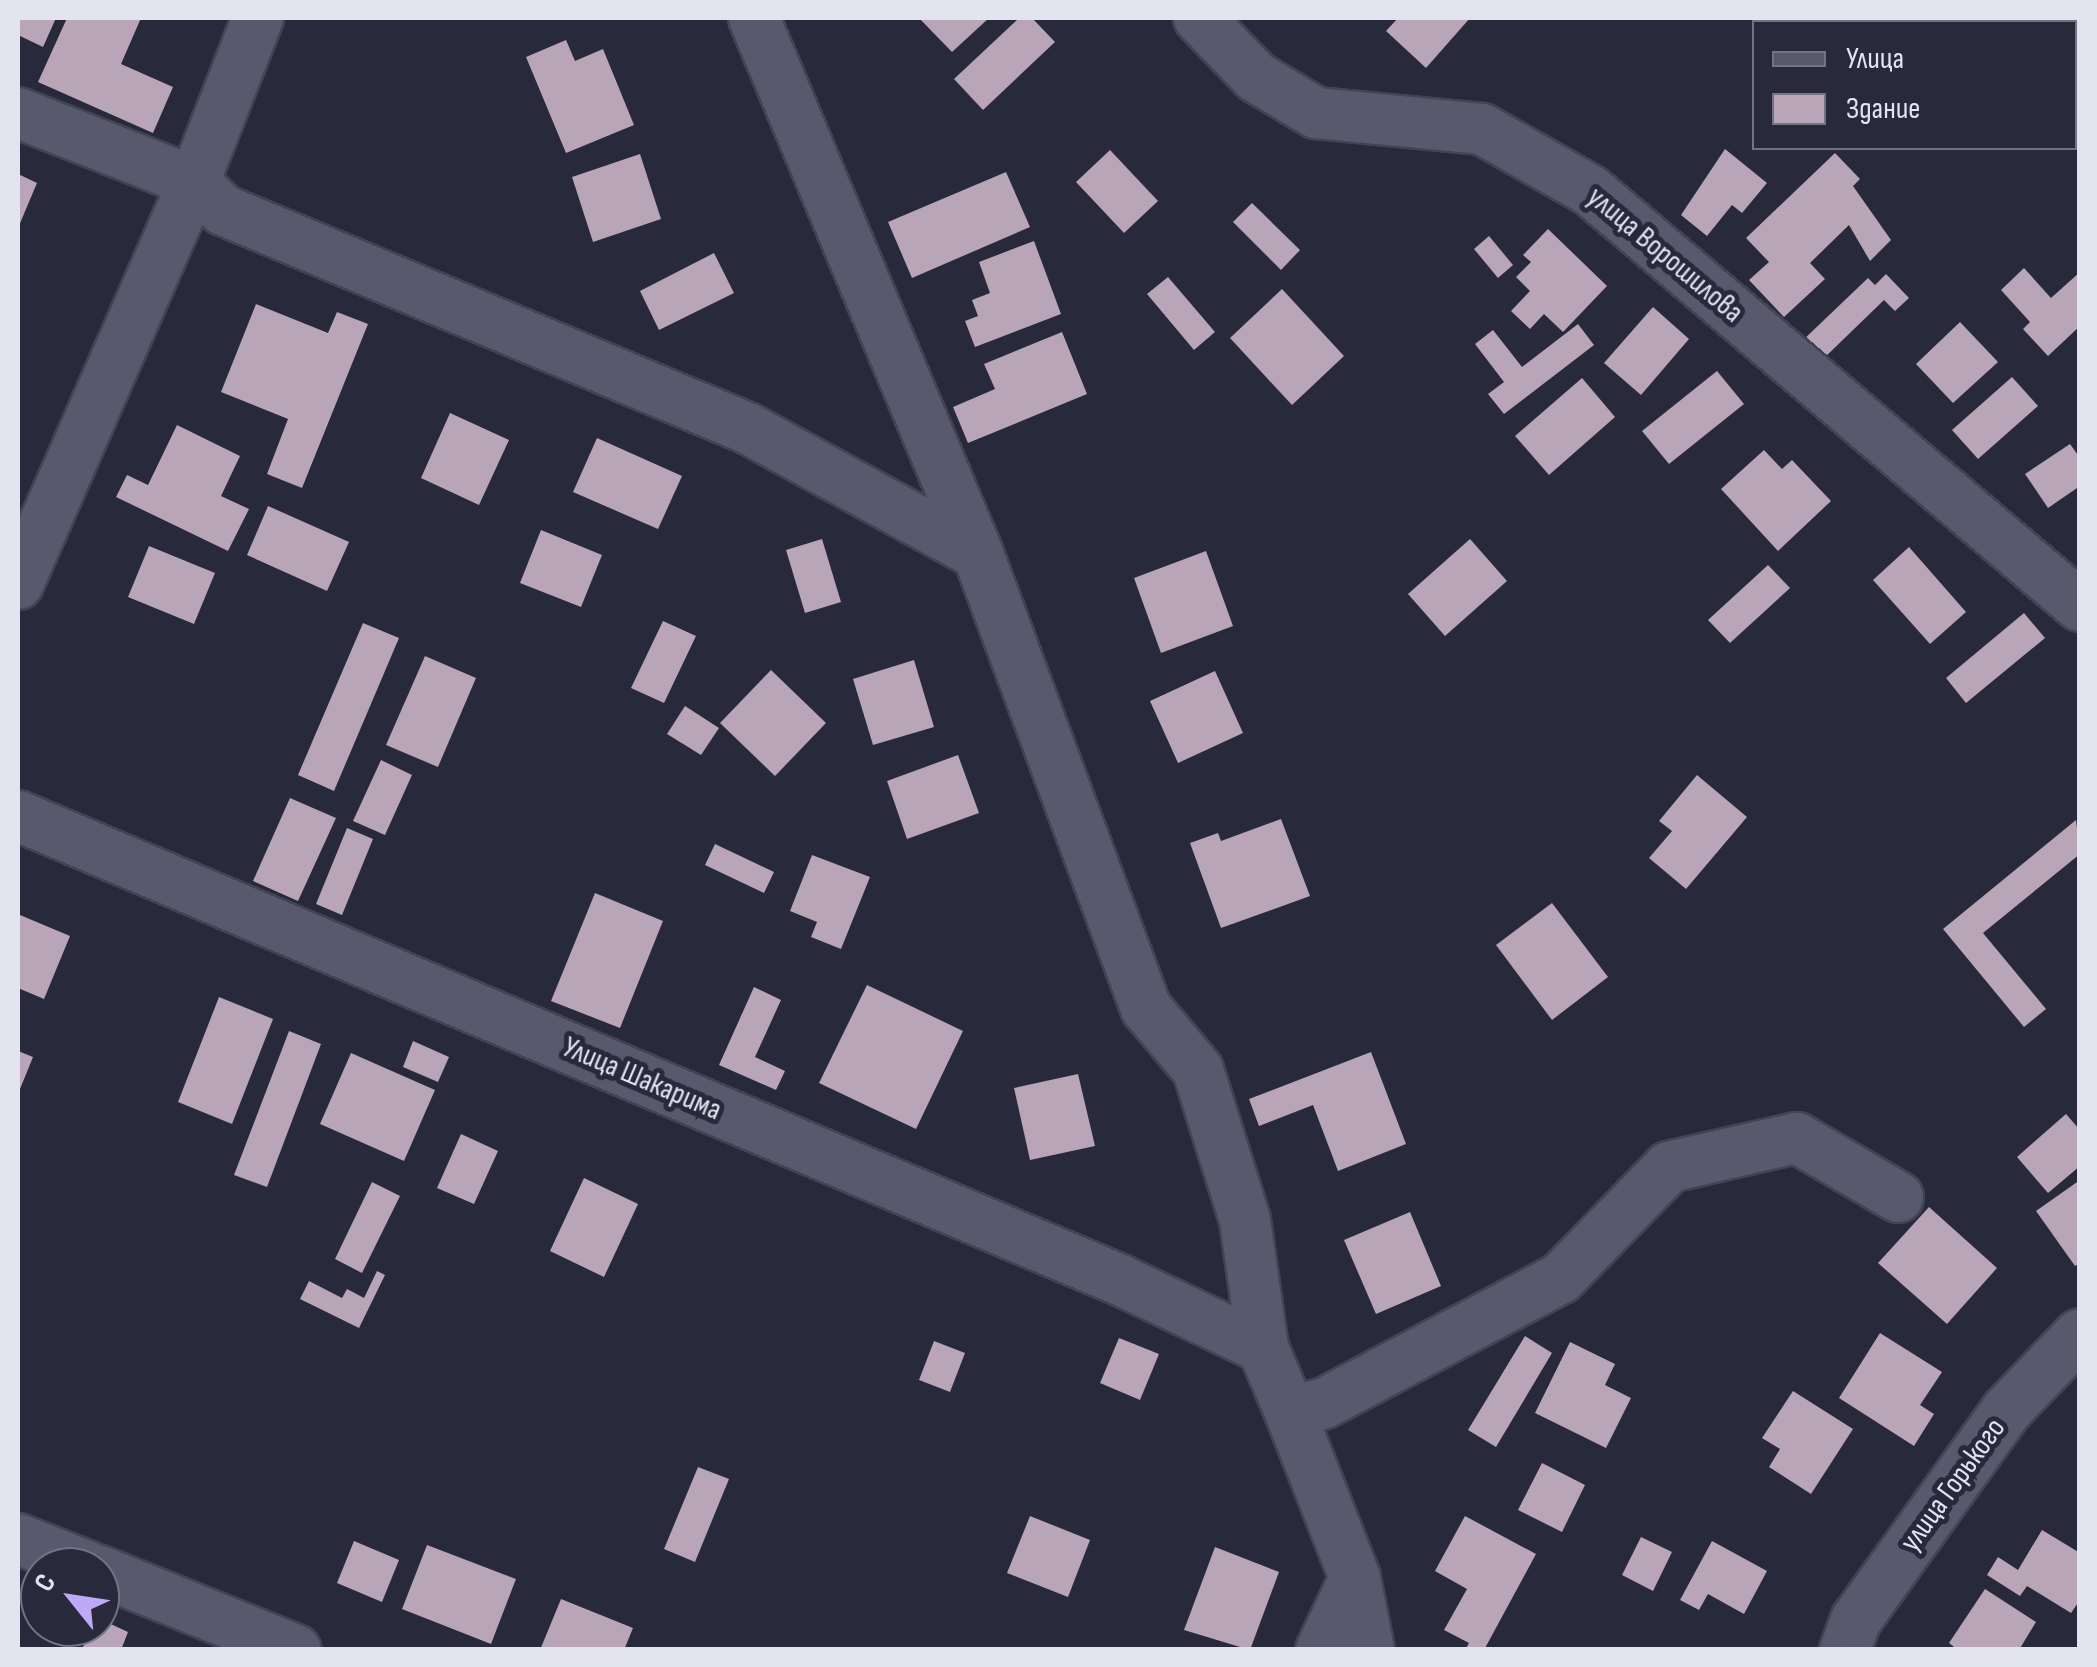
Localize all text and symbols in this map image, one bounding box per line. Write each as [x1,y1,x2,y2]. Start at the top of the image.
legend [1752,20,2077,150]
text: Улица [1846,41,1904,77]
text: Здание [1846,91,1920,127]
street label: улица Ворошилова [1580,179,1750,331]
street label: Улица Шакарима [557,1029,727,1129]
street label: улица Горького [1893,1411,2013,1559]
north arrow [20,1547,120,1647]
text: С [27,1568,63,1597]

